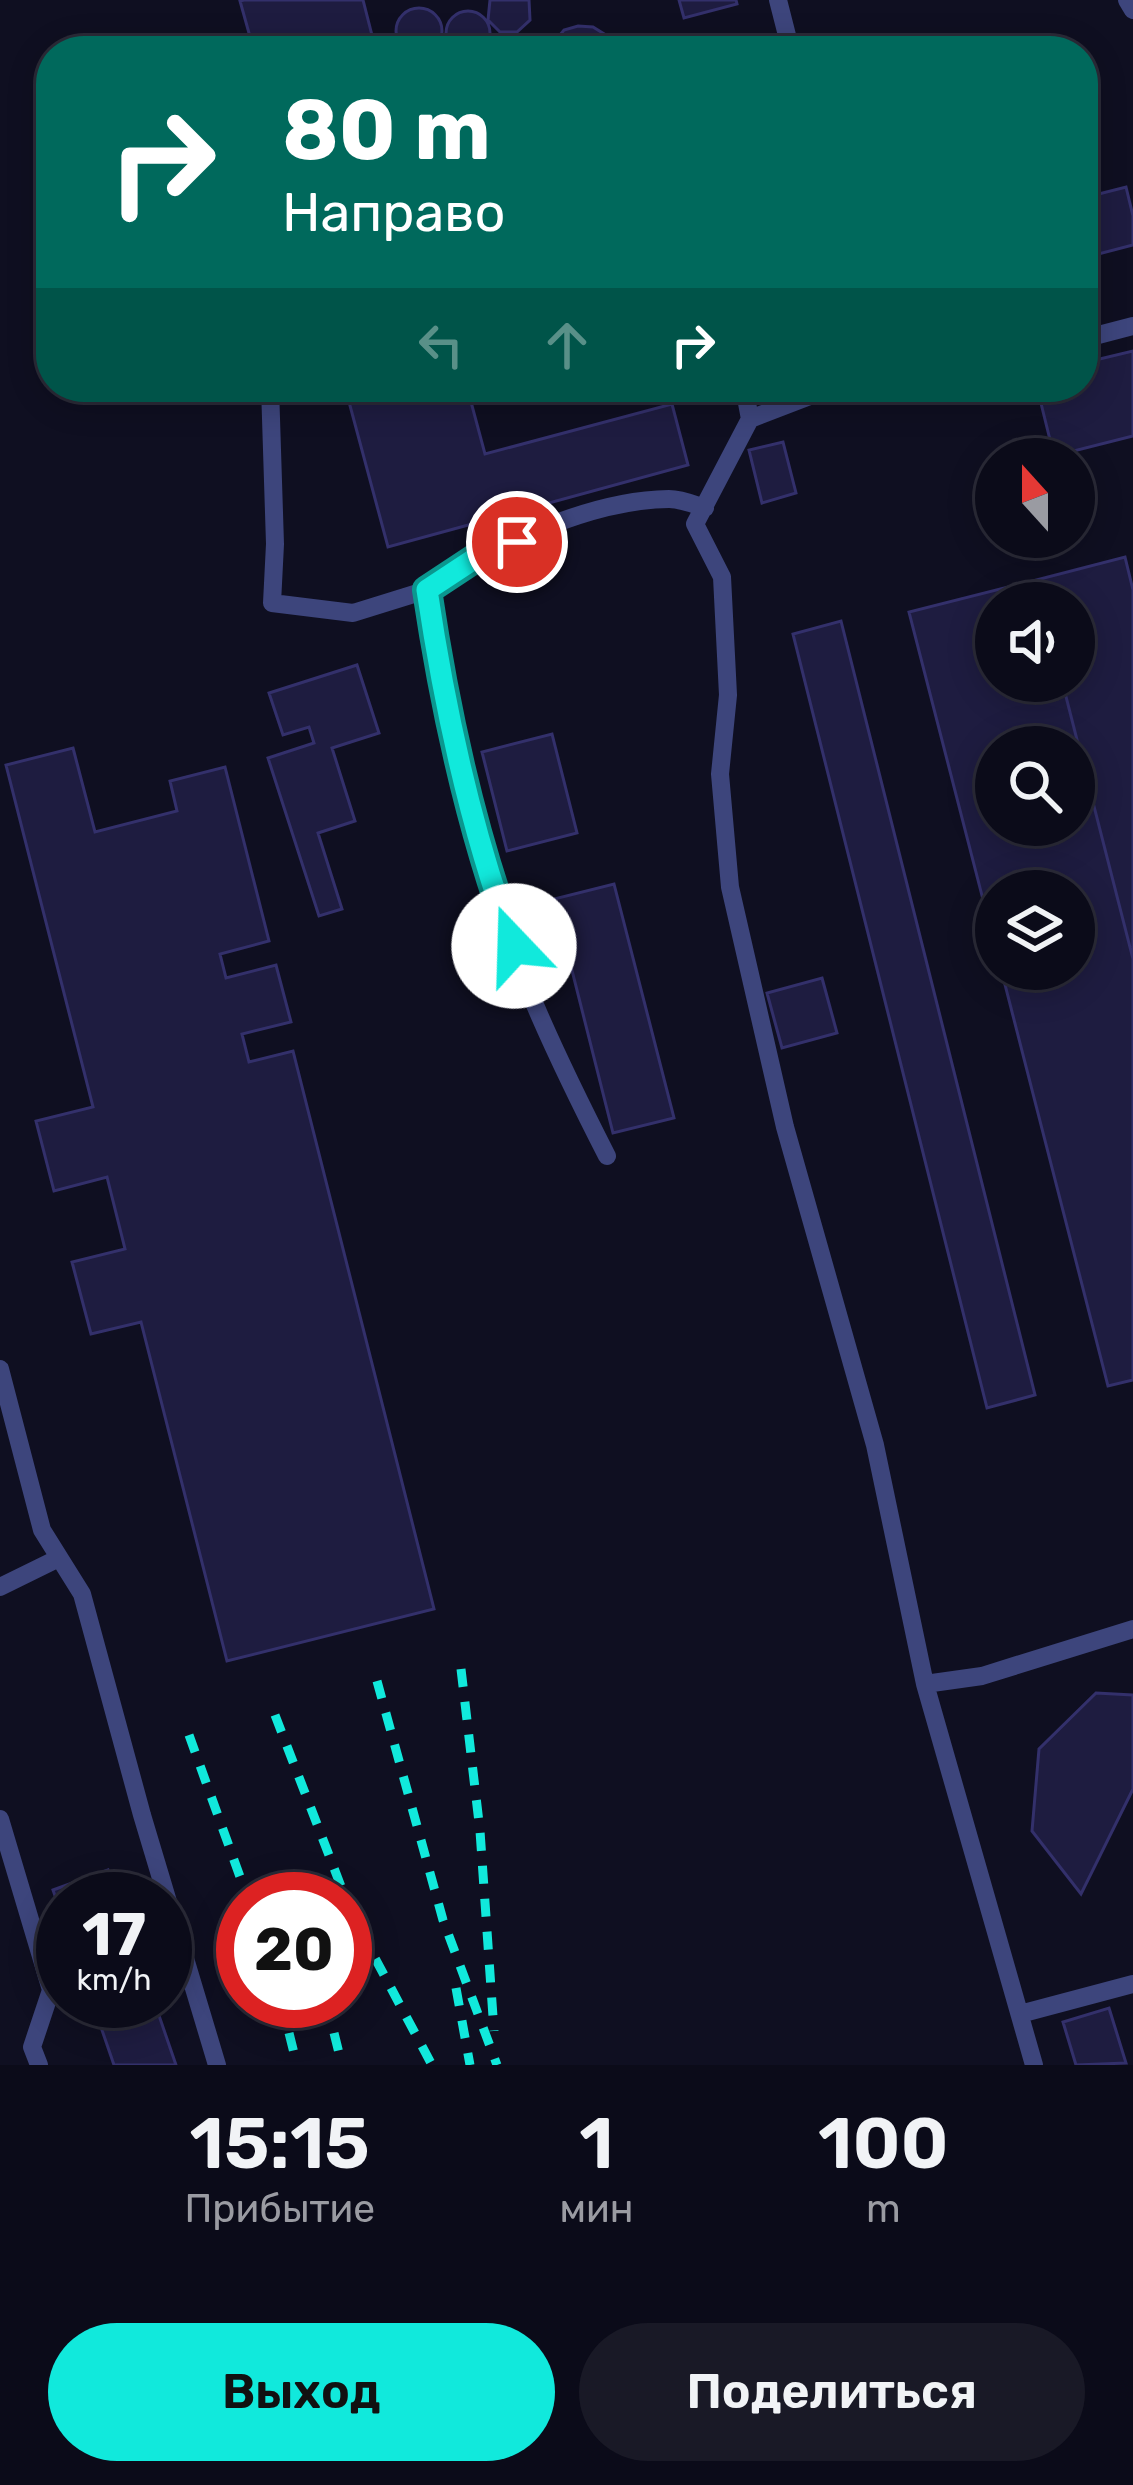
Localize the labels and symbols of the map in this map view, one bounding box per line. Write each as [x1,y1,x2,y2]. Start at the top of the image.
north arrow [975,438,1095,558]
pin [466,491,568,593]
position arrow [451,883,577,1009]
speed limit sign: 20 [216,1872,372,2028]

